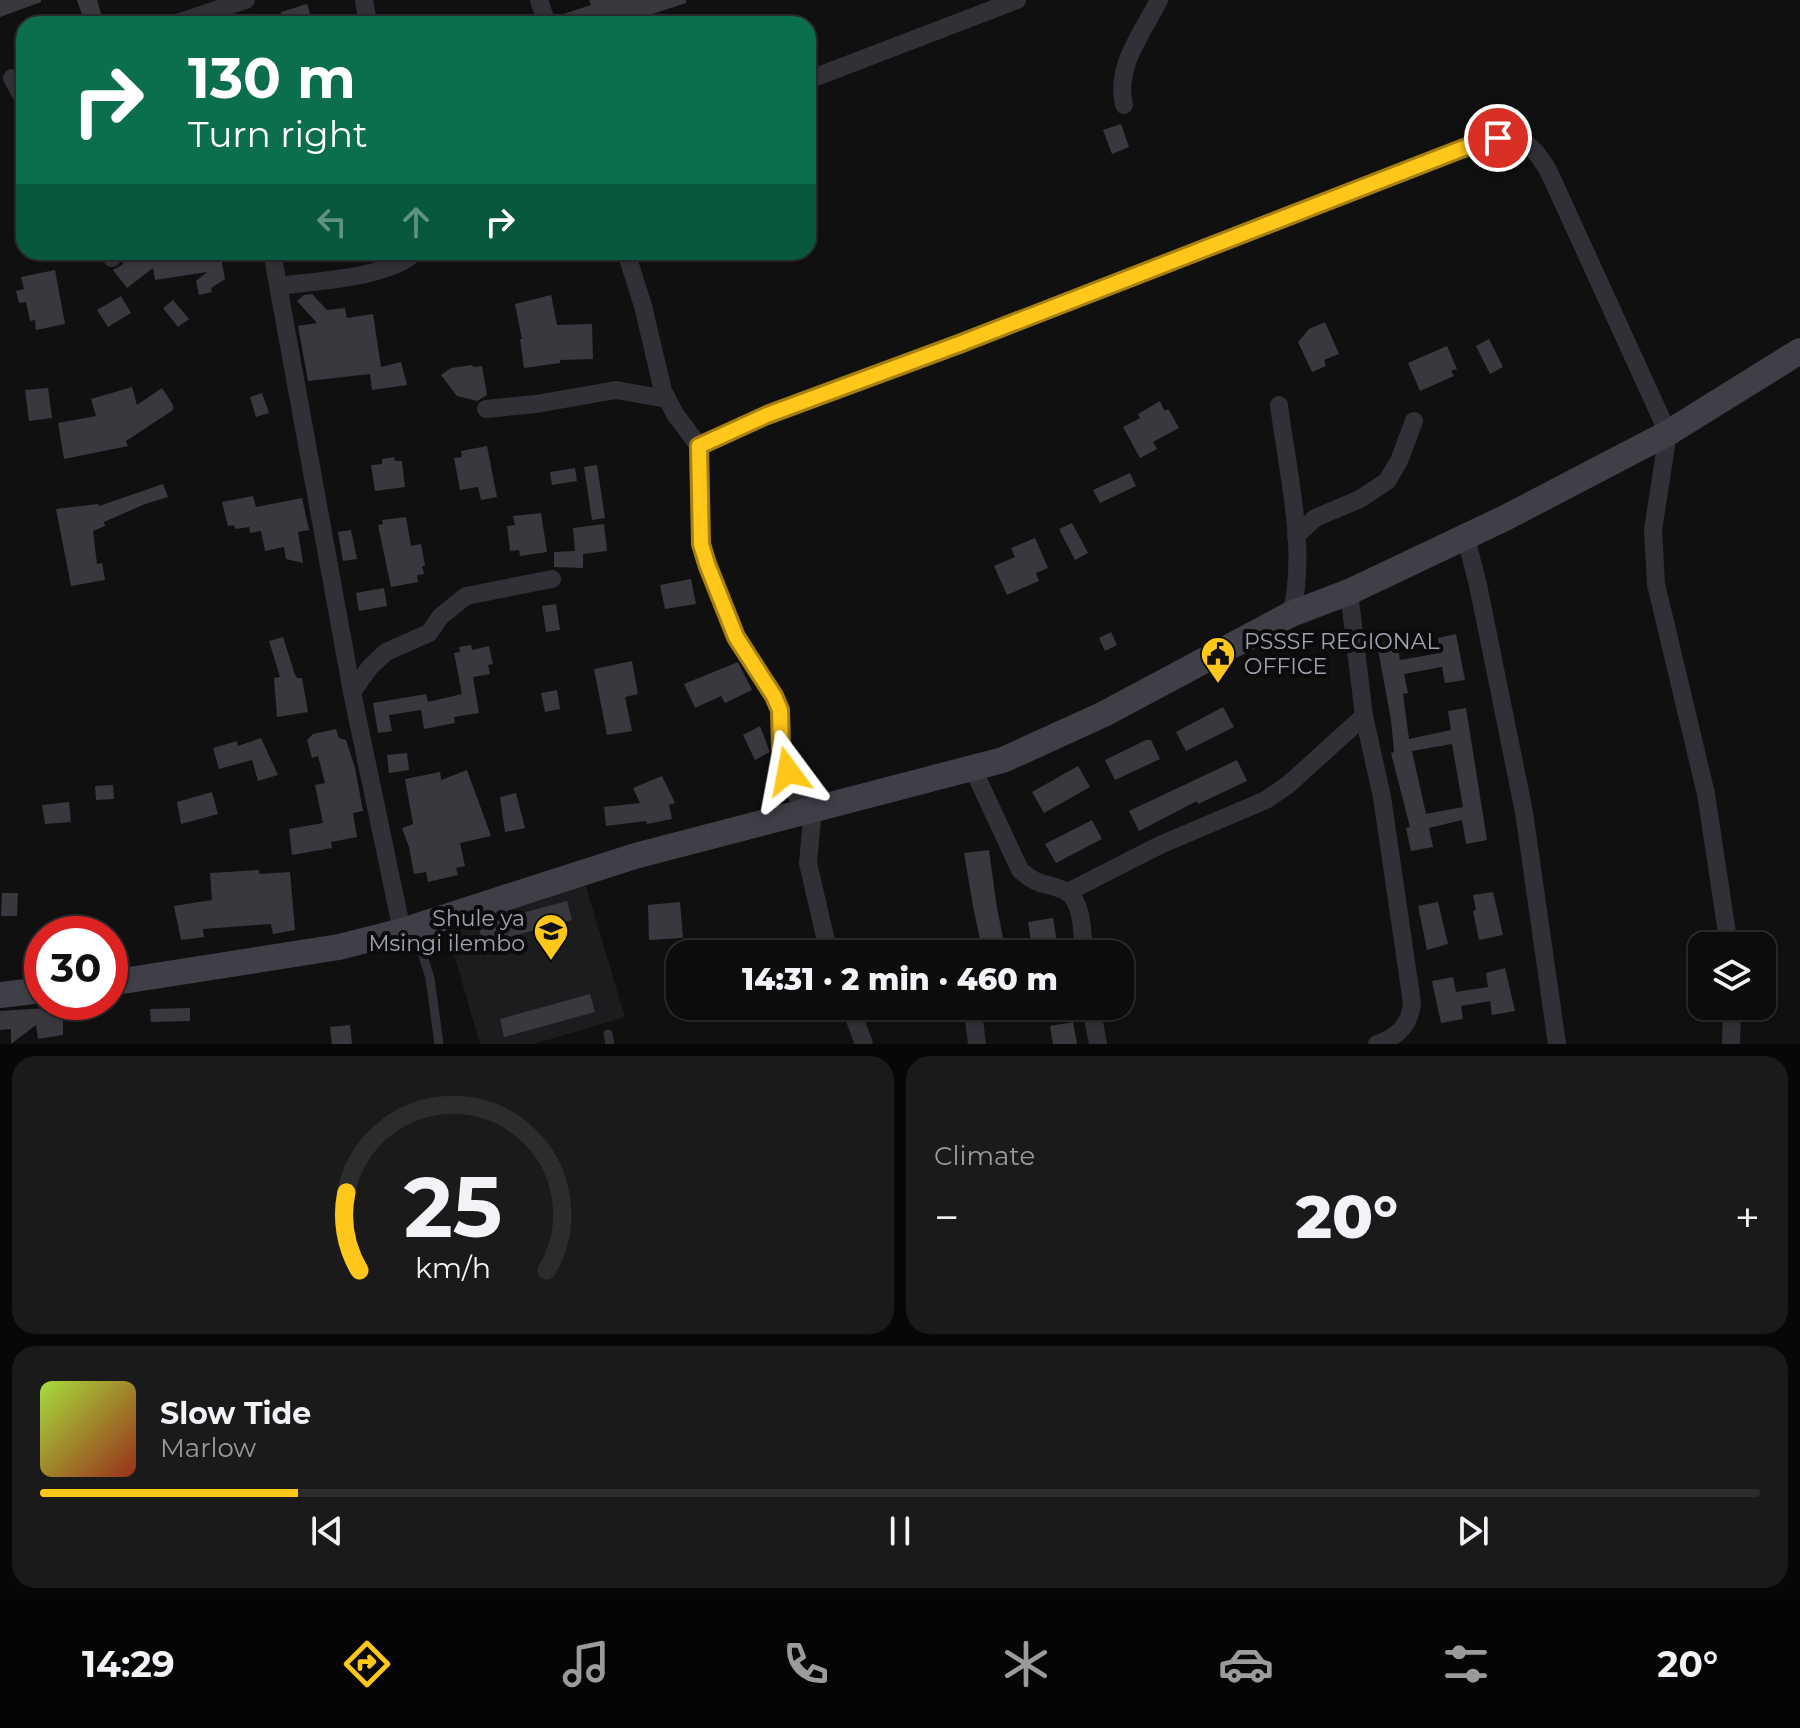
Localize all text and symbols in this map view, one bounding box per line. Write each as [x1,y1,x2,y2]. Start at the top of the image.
text: 130 m [188,44,356,112]
icon: right [56,48,160,152]
pin [1464,104,1532,172]
text: Turn right [188,112,368,156]
icon: arrive [1476,116,1520,160]
icon: left [310,200,354,244]
icon: ahead [394,200,438,244]
icon: right [478,200,522,244]
place label: PSSSF REGIONAL OFFICE [1244,628,1439,680]
public building icon: PSSSF REGIONAL OFFICE [1199,635,1237,685]
position arrow [746,729,830,813]
place label: Shule ya Msingi ilembo [369,905,525,957]
school or university icon: Shule ya Msingi ilembo [532,912,570,962]
speed limit sign: 30 [24,916,128,1020]
map controls [1688,932,1776,1020]
button: layers [1688,932,1776,1020]
text: 14:31 · 2 min · 460 m [742,961,1058,998]
text: Climate [934,1140,1035,1172]
text: 25 [404,1156,502,1258]
text: 20° [1296,1180,1398,1253]
text: − [934,1190,959,1244]
text: + [1735,1190,1760,1244]
text: km/h [415,1250,491,1285]
text: Slow Tide [160,1395,311,1432]
text: Marlow [160,1432,256,1464]
icon: previous [305,1509,349,1553]
icon: pause [878,1509,922,1553]
icon: next [1451,1509,1495,1553]
icon: directions [339,1636,395,1692]
icon: music [558,1636,614,1692]
icon: phone [778,1636,834,1692]
icon: climate [998,1636,1054,1692]
icon: car [1218,1636,1274,1692]
icon: filters [1438,1636,1494,1692]
text: 14:29 [82,1642,175,1686]
text: 20° [1657,1642,1718,1686]

